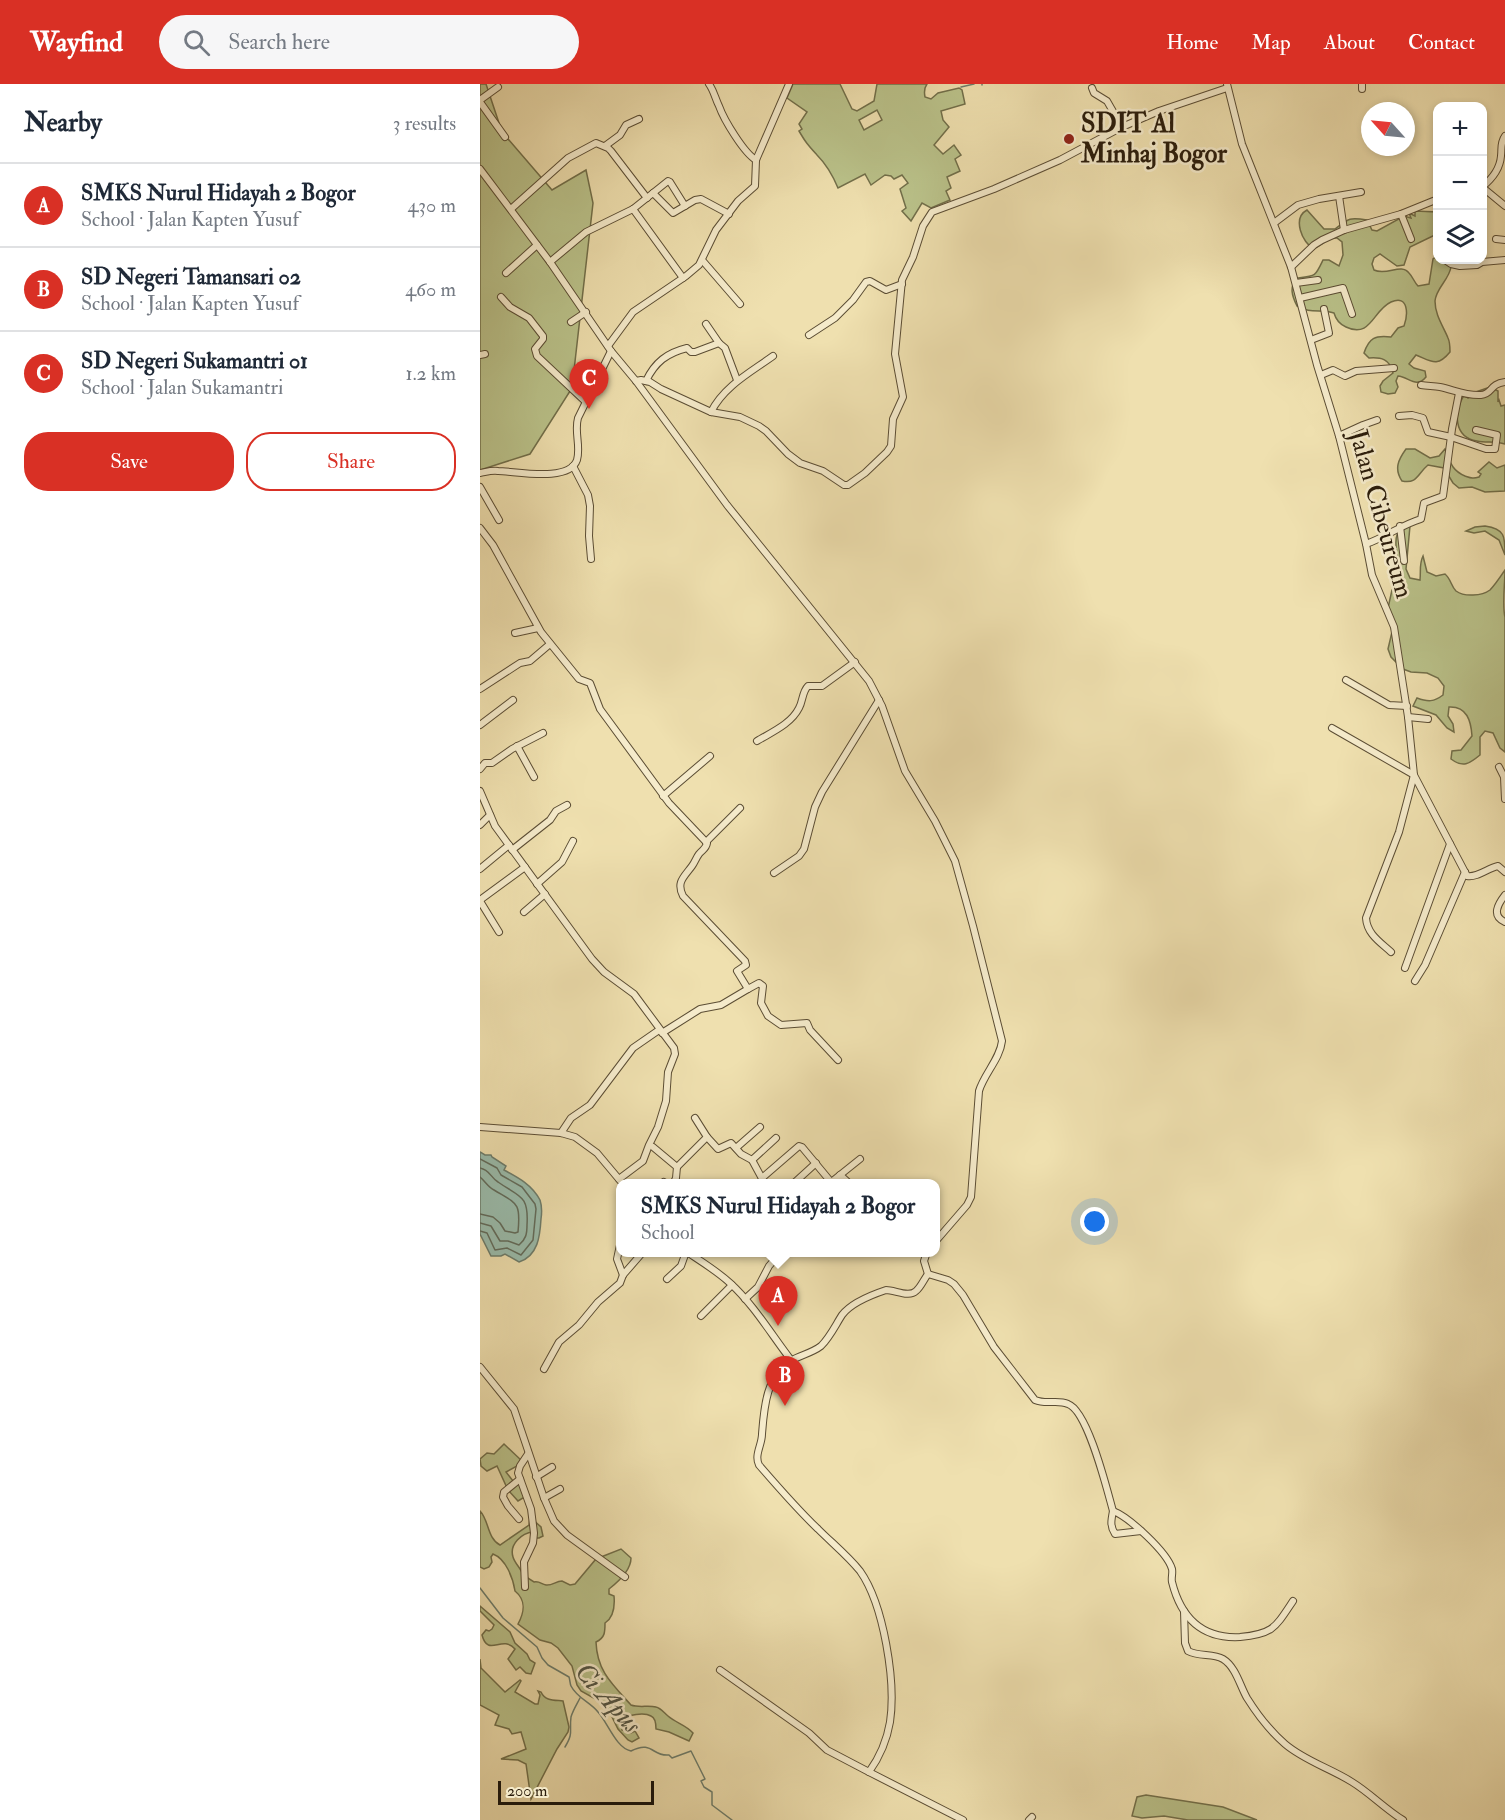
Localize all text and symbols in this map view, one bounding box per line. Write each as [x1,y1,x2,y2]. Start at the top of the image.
search box [159,15,579,69]
text: Wayfind [30,25,123,60]
icon: search [180,26,213,59]
text: Search here [228,28,330,56]
text: Home [1166,29,1218,56]
text: Map [1251,29,1291,56]
text: About [1324,29,1375,56]
text: Contact [1408,29,1475,56]
north arrow [1361,102,1415,156]
map controls [1433,102,1487,264]
button: + [1433,102,1487,156]
text: Nearby [24,107,102,139]
place label: SDIT Al Minhaj Bogor [1080,108,1227,171]
text: 3 results [393,111,456,136]
marker: SDIT Al Minhaj Bogor [1062,132,1076,146]
button: − [1433,156,1487,210]
text: SMKS Nurul Hidayah 2 Bogor [81,179,356,207]
text: A [37,193,50,218]
text: 430 m [408,193,456,218]
text: School · Jalan Kapten Yusuf [81,207,299,232]
button: layers [1433,210,1487,264]
text: SD Negeri Tamansari 02 [81,263,301,291]
text: B [37,277,50,302]
text: 460 m [405,277,456,302]
text: School · Jalan Kapten Yusuf [81,291,299,316]
text: SD Negeri Sukamantri 01 [81,347,308,375]
pin: C [570,360,608,409]
text: C [36,361,51,386]
text: 1.2 km [406,361,456,386]
text: School · Jalan Sukamantri [81,375,283,400]
street label: Jalan Cibeureum [1341,425,1420,602]
button: Save [24,432,234,491]
button: Share [246,432,456,491]
popup [616,1179,940,1257]
text: SMKS Nurul Hidayah 2 Bogor [641,1192,915,1220]
your location [1080,1207,1109,1236]
text: School [641,1220,695,1245]
pin: A [758,1276,798,1326]
pin: B [766,1356,804,1406]
water label: Ci Apus [568,1656,649,1741]
scale bar [498,1778,654,1806]
text: 200 m [507,1781,547,1801]

